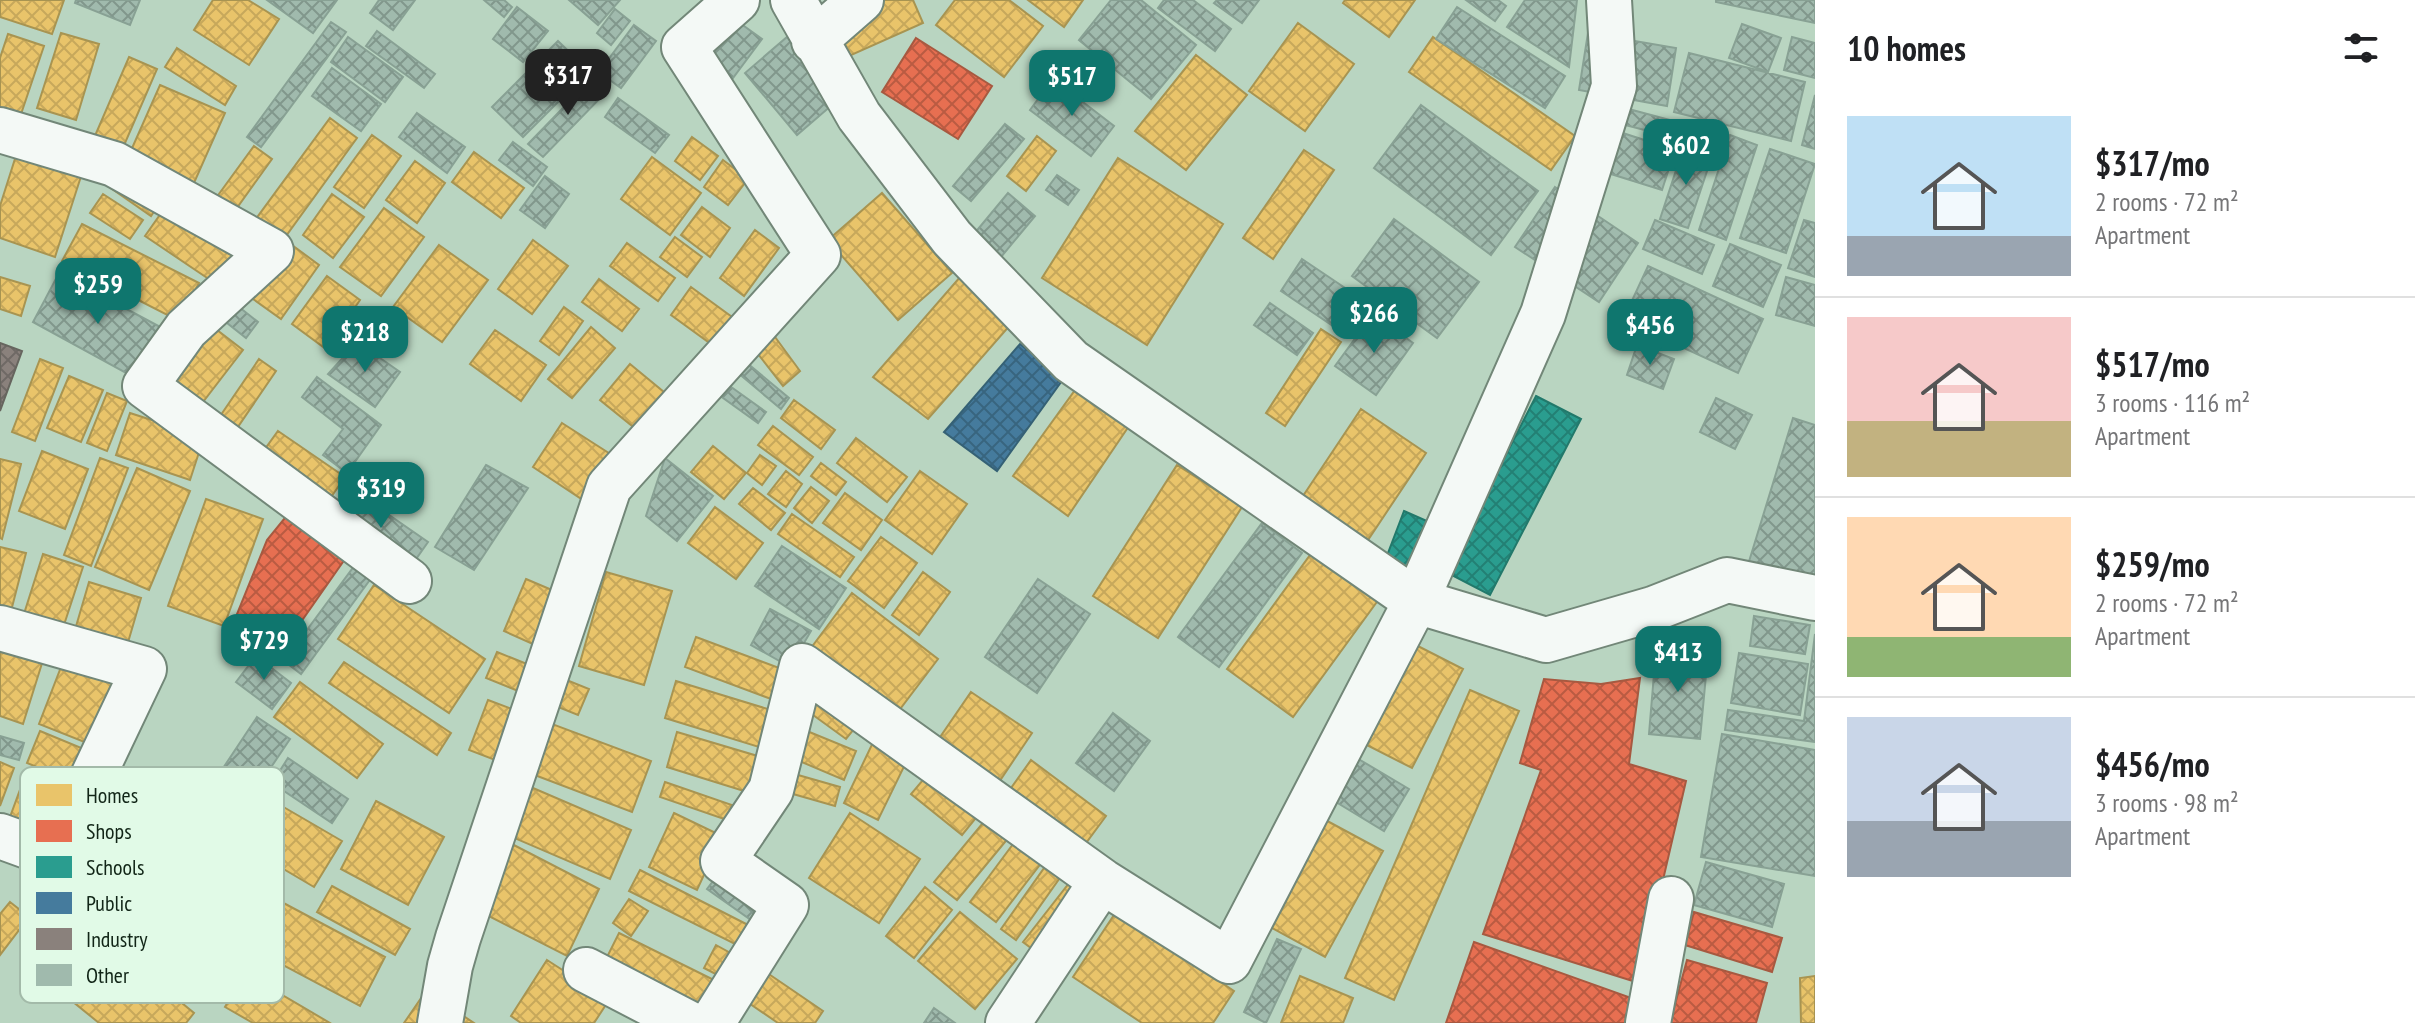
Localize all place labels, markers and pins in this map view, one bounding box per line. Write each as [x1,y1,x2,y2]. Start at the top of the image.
pin: $317 [521,49,615,117]
pin: $517 [1025,50,1119,118]
pin: $602 [1639,119,1733,187]
pin: $259 [51,258,145,326]
pin: $266 [1327,287,1421,355]
pin: $456 [1603,299,1697,367]
pin: $218 [318,306,412,374]
pin: $319 [334,462,428,530]
pin: $729 [217,614,311,682]
pin: $413 [1631,626,1725,694]

